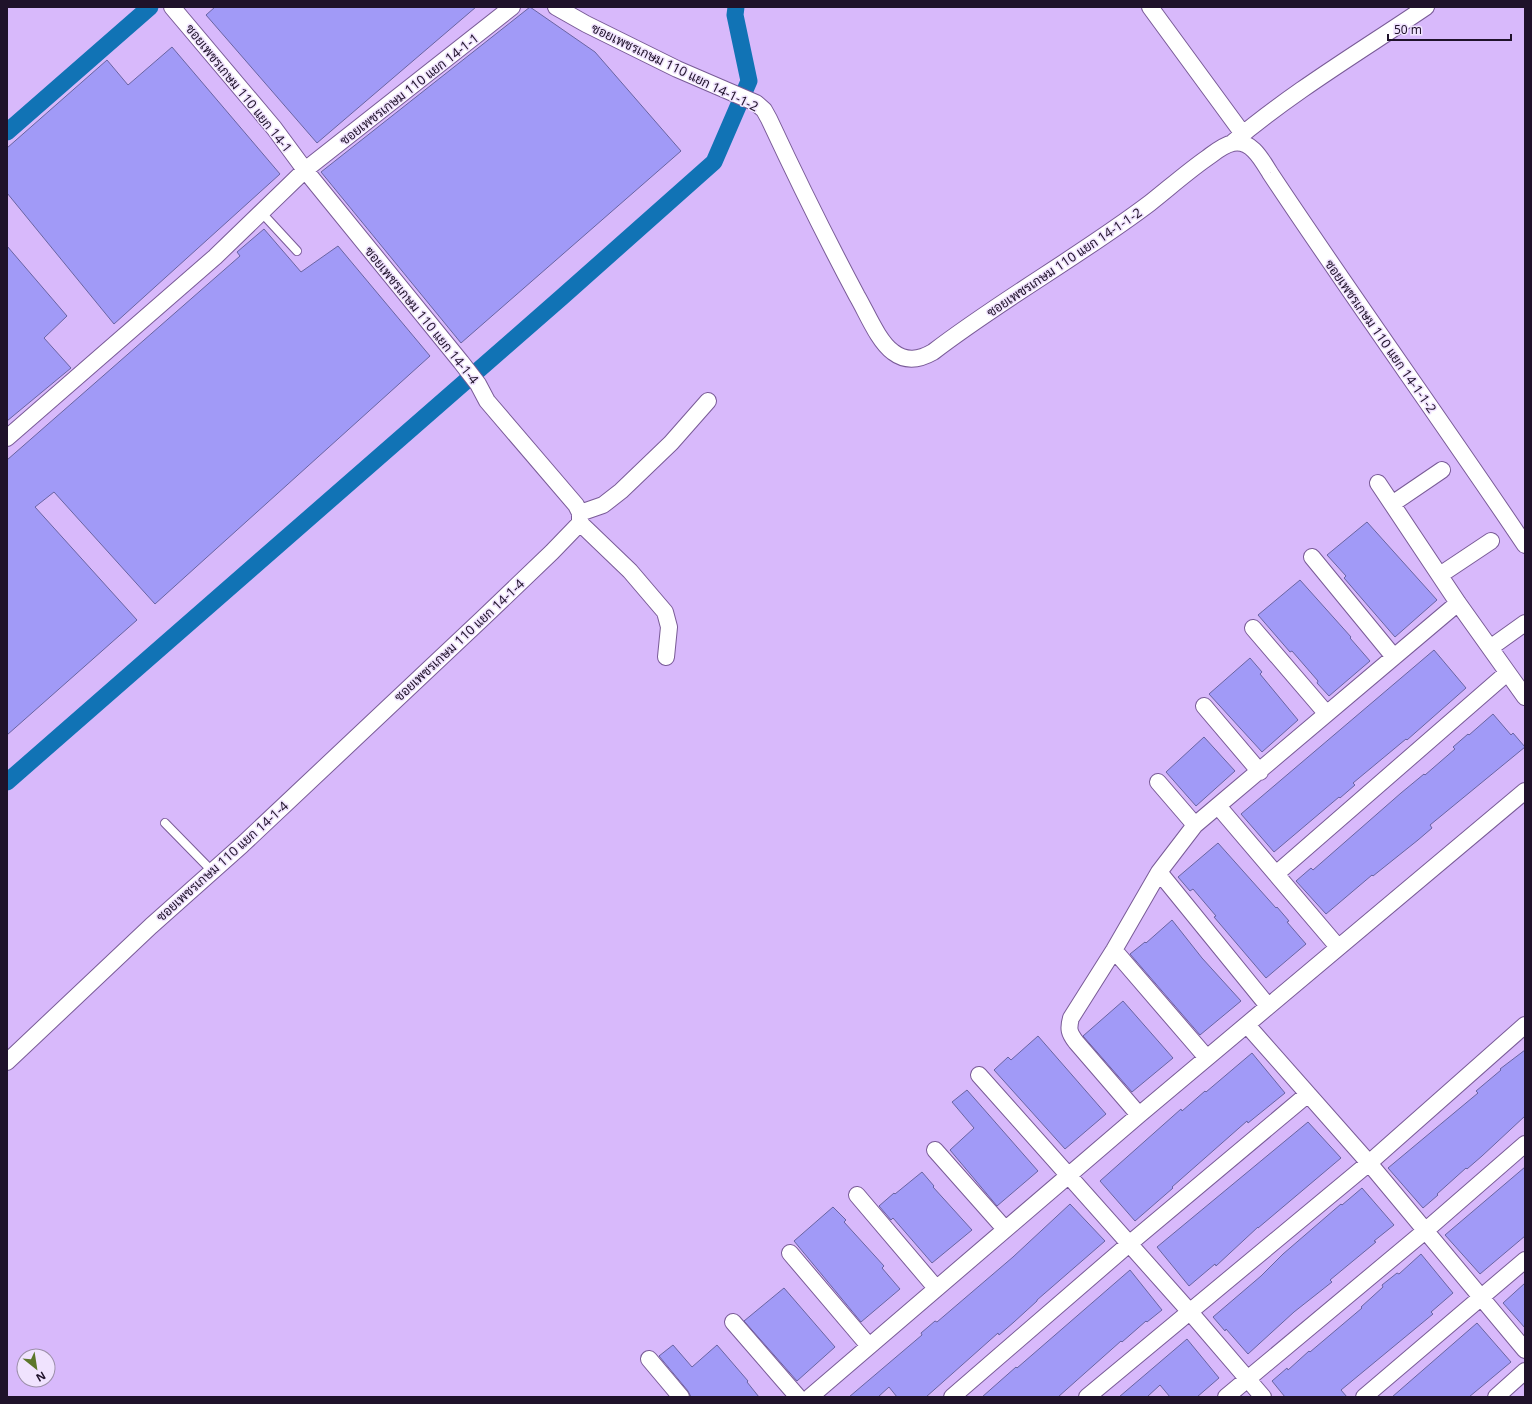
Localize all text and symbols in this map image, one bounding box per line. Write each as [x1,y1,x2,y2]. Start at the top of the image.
scale bar [1388,16,1511,42]
street label: ซอยเพชรเกษม 110 แยก 14-1-1-2 [589,19,761,115]
street label: ซอยเพชรเกษม 110 แยก 14-1 [182,20,296,156]
text: 50 m [1394,21,1422,38]
street label: ซอยเพชรเกษม 110 แยก 14-1-1 [336,29,482,149]
street label: ซอยเพชรเกษม 110 แยก 14-1-1-2 [983,203,1145,321]
street label: ซอยเพชรเกษม 110 แยก 14-1-4 [361,243,483,388]
street label: ซอยเพชรเกษม 110 แยก 14-1-1-2 [1321,256,1441,416]
street label: ซอยเพชรเกษม 110 แยก 14-1-4 [390,574,528,705]
street label: ซอยเพชรเกษม 110 แยก 14-1-4 [152,796,292,925]
north arrow [16,1348,56,1388]
text: N [34,1368,49,1386]

